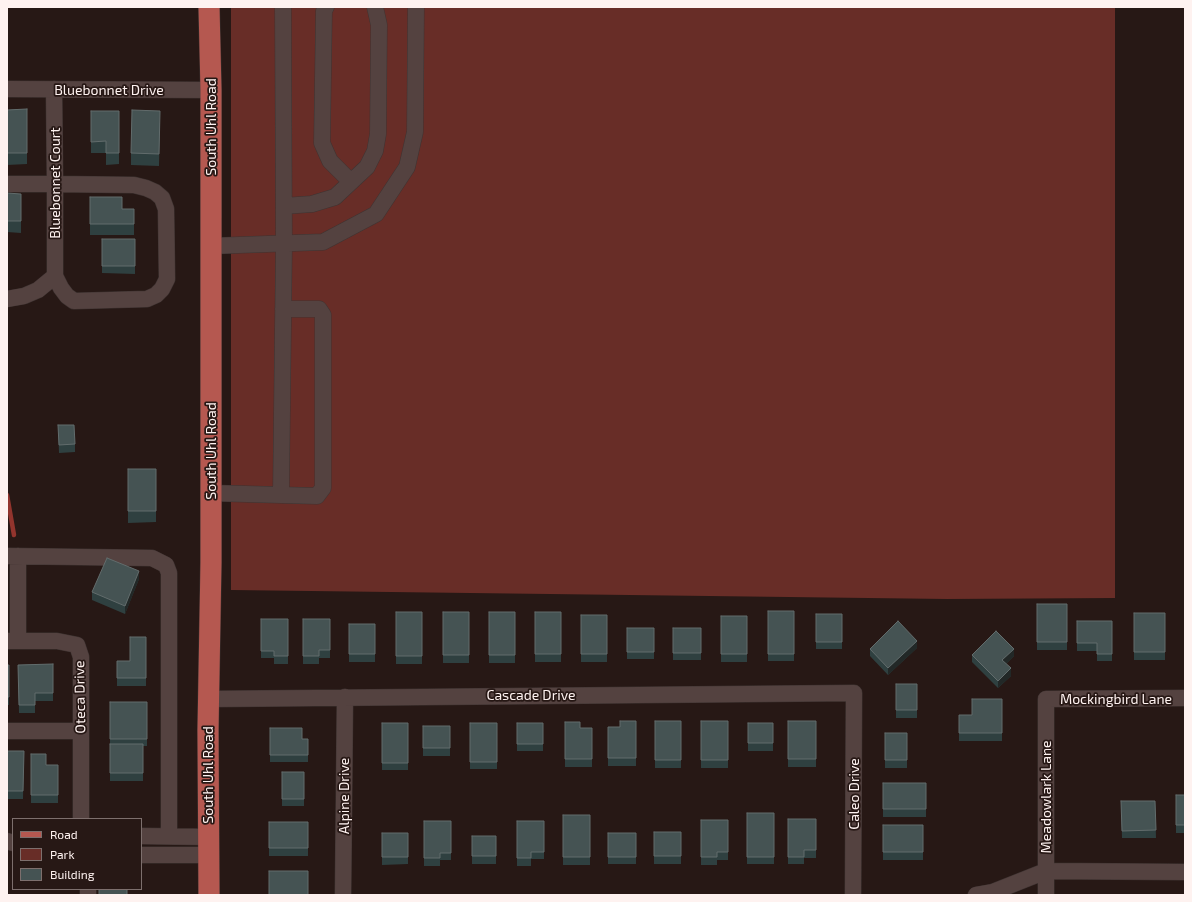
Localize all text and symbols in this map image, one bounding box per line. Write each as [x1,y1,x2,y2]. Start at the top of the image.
street label: South Uhl Road [203,78,219,176]
street label: Bluebonnet Drive [54,82,164,98]
street label: Bluebonnet Court [47,127,63,239]
street label: South Uhl Road [203,402,219,500]
street label: Oteca Drive [71,660,89,734]
street label: Cascade Drive [486,687,576,703]
street label: Mockingbird Lane [1060,691,1172,707]
street label: South Uhl Road [200,726,216,824]
street label: Meadowlark Lane [1038,740,1054,854]
street label: Alpine Drive [336,758,352,834]
street label: Caleo Drive [846,758,862,830]
legend [12,818,142,890]
text: Road [50,827,78,841]
text: Park [50,847,75,861]
text: Building [50,867,94,881]

